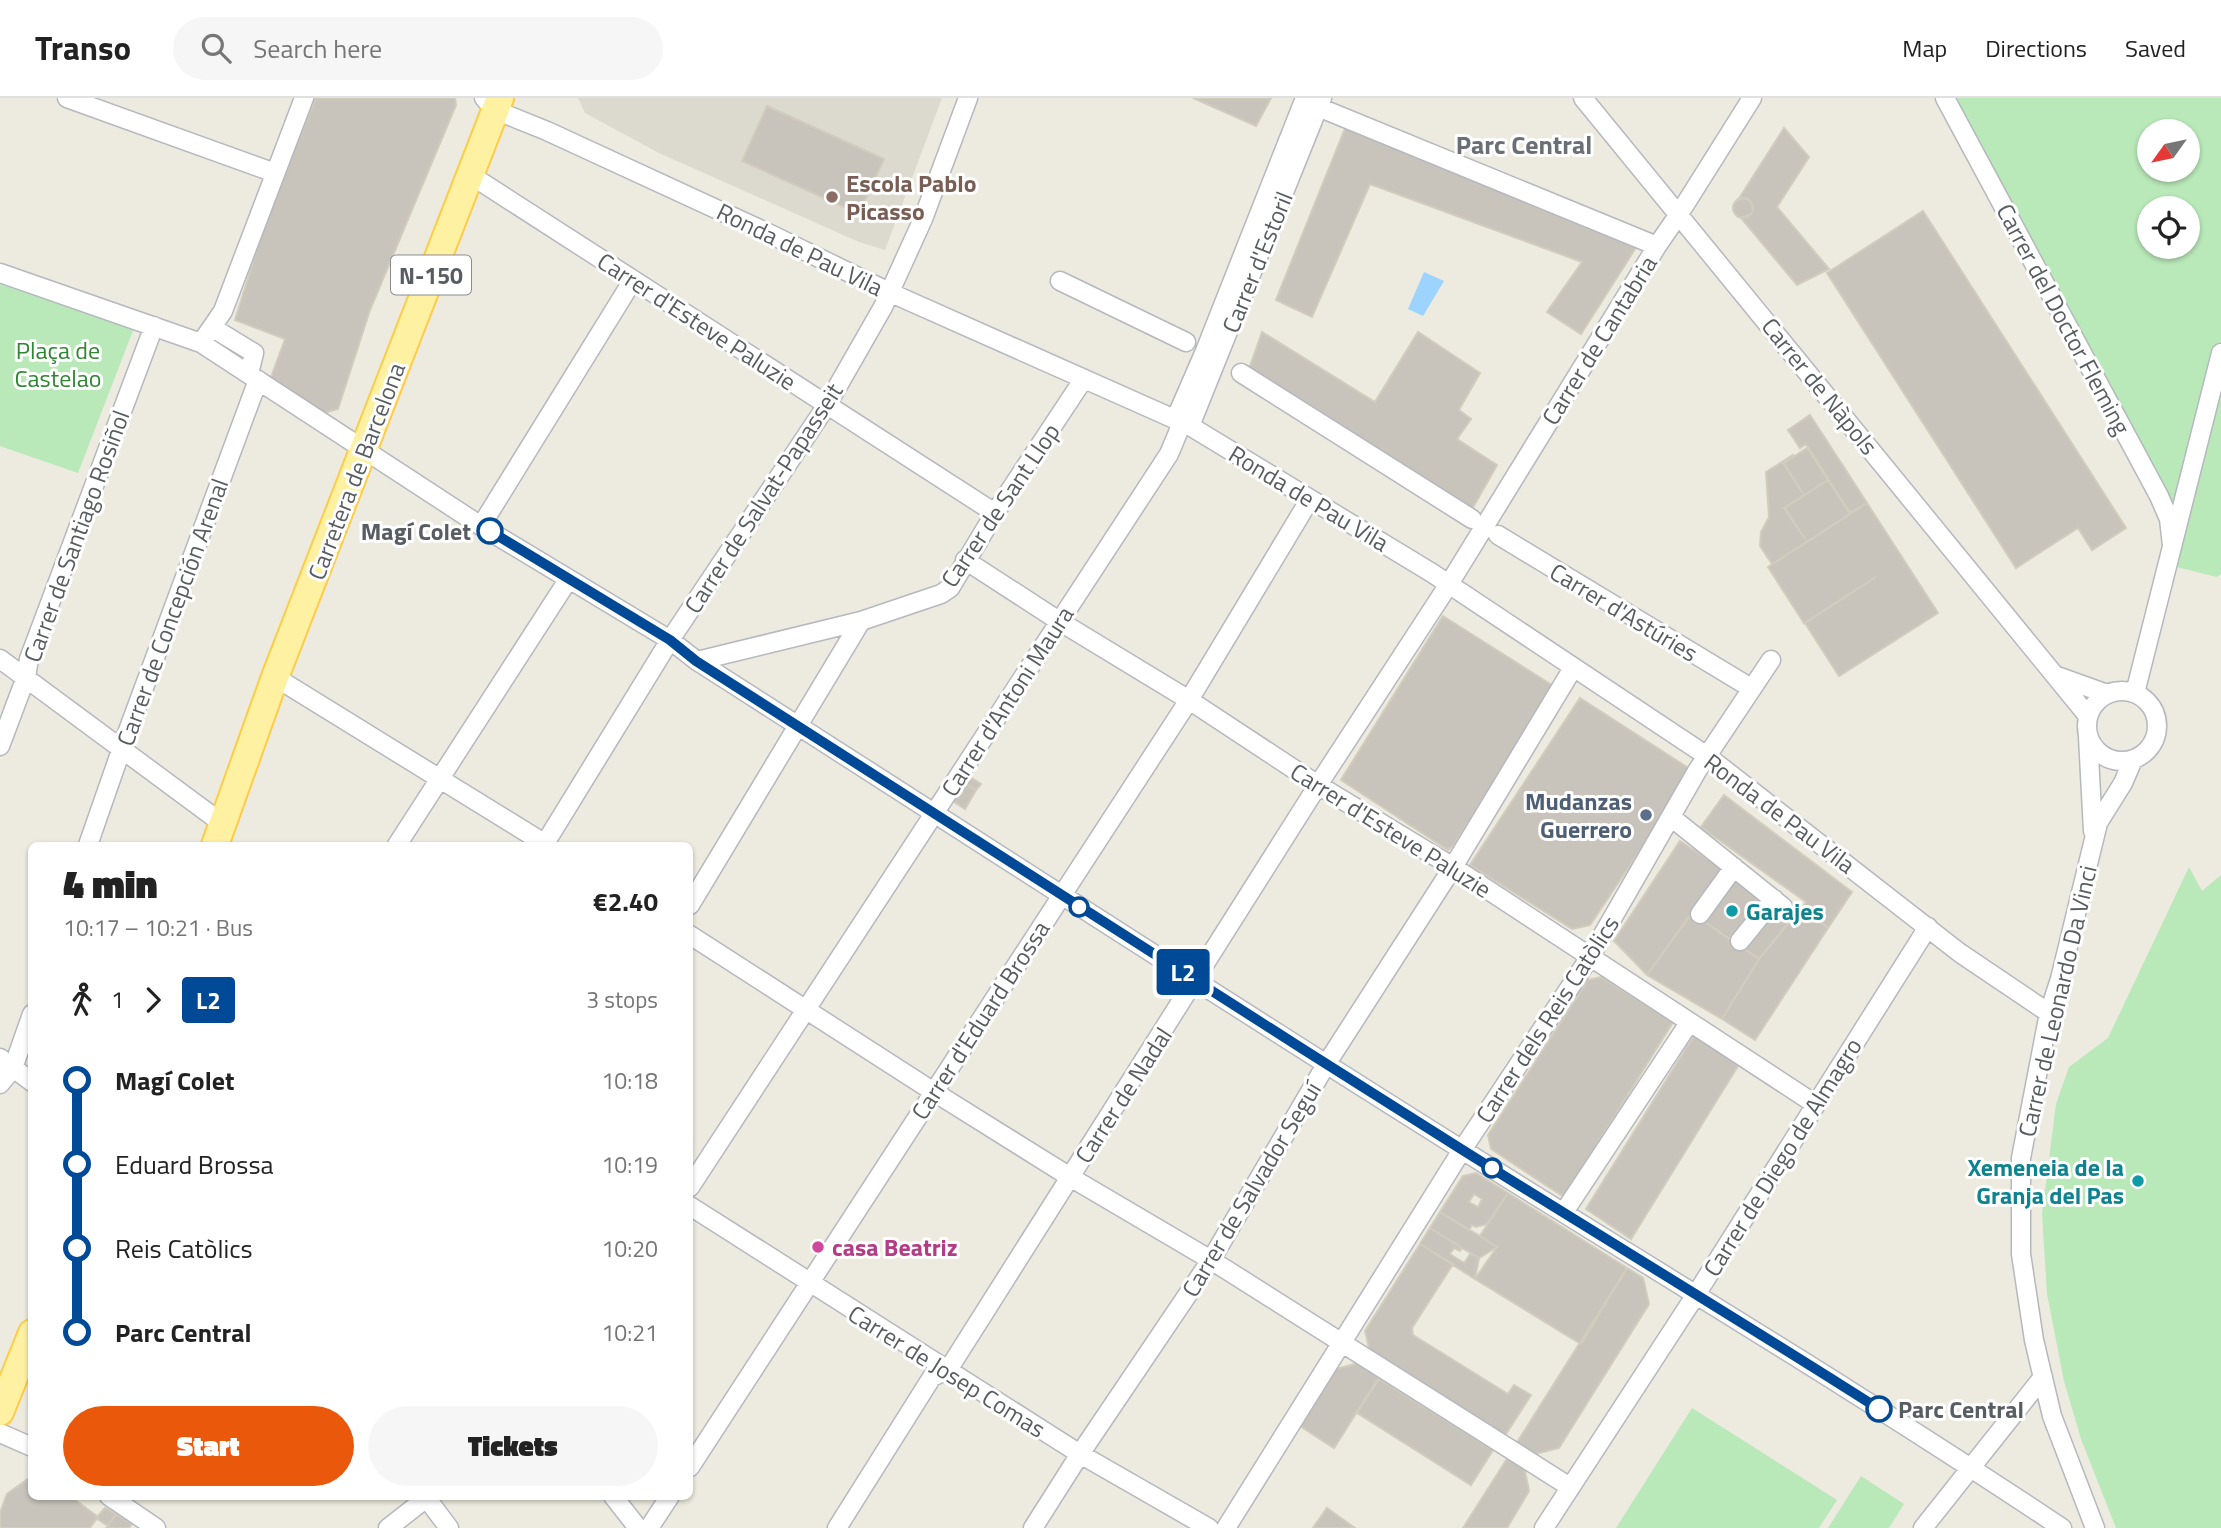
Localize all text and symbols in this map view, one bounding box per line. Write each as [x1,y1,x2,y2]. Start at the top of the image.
search box [173,17,663,80]
text: Transo [35,23,131,73]
icon: search [197,29,235,67]
text: Search here [253,29,382,68]
text: Map [1902,30,1947,66]
text: Directions [1985,30,2087,66]
text: Saved [2125,30,2186,66]
north arrow [2137,119,2200,182]
map controls [2137,119,2200,259]
district label: Parc Central [1456,125,1592,164]
place label: Escola Pablo Picasso [846,165,977,229]
street label: Carrer d'Estoril [1212,186,1302,338]
marker: Escola Pablo Picasso [824,189,840,205]
street label: Ronda de Pau Vila [711,193,889,305]
button: locate [2137,196,2200,259]
street label: Carrer del Doctor Fleming [1988,197,2140,441]
street label: Carrer d'Esteve Paluzie [590,243,804,399]
street label: Carrer de Cantabria [1532,248,1666,432]
road number: N-150 [391,256,471,294]
street label: Carrer de Nàpols [1753,310,1887,462]
park label: Plaça de Castelao [14,332,102,396]
street label: Carretera de Barcelona [298,357,414,585]
street label: Carrer de Salvat-Papasseit [675,375,852,620]
street label: Carrer de Santiago Rosiñol [14,405,138,667]
street label: Carrer de Sant Llop [932,416,1068,594]
street label: Ronda de Pau Vila [1222,436,1396,560]
street label: Carrer de Concepción Arenal [107,473,237,751]
place label: Magí Colet [361,513,471,549]
marker: Magí Colet [477,518,503,544]
street label: Carrer d'Astúries [1543,553,1705,671]
street label: Carrer d'Antoni Maura [932,599,1082,803]
street label: Ronda de Pau Vila [1697,744,1863,882]
street label: Carrer d'Esteve Paluzie [1283,754,1499,906]
place label: Mudanzas Guerrero [1525,783,1632,847]
marker: Mudanzas Guerrero [1638,807,1654,823]
text: 4 min [63,855,157,913]
street label: Carrer de Leonardo Da Vinci [2008,862,2106,1140]
text: €2.40 [593,882,658,921]
place label: Garajes [1746,893,1824,929]
unlabelled marker [1069,897,1089,917]
marker: Garajes [1724,903,1740,919]
street label: Carrer dels Reis Catòlics [1466,908,1628,1130]
text: 10:17 – 10:21 · Bus [63,910,253,945]
street label: Carrer d'Eduard Brossa [902,913,1058,1127]
line badge: L2 [1152,949,1214,995]
text: L2 [1171,954,1195,990]
icon: walk [63,981,101,1019]
icon: forward [134,981,172,1019]
text: 1 [111,982,124,1017]
text: L2 [196,982,221,1018]
text: 3 stops [586,982,658,1017]
street label: Carrer de Nadal [1065,1020,1181,1170]
street label: Carrer de Diego de Almagro [1694,1031,1870,1283]
text: Magí Colet [115,1061,234,1100]
text: 10:18 [601,1063,658,1098]
street label: Carrer de Salvador Seguí [1172,1073,1331,1304]
text: Eduard Brossa [115,1145,274,1184]
text: 10:19 [601,1147,658,1182]
place label: Xemeneia de la Granja del Pas [1968,1149,2124,1213]
unlabelled marker [1482,1158,1502,1178]
marker: Xemeneia de la Granja del Pas [2130,1173,2146,1189]
text: Reis Catòlics [115,1229,253,1268]
place label: casa Beatriz [832,1229,958,1265]
text: 10:20 [601,1231,658,1266]
marker: casa Beatriz [810,1239,826,1255]
street label: Carrer de Josep Comas [841,1296,1053,1446]
text: Parc Central [115,1313,251,1352]
text: 10:21 [601,1315,658,1350]
place label: Parc Central [1898,1391,2024,1427]
marker: Parc Central [1866,1396,1892,1422]
button: Start [63,1406,354,1486]
button: Tickets [368,1406,658,1486]

